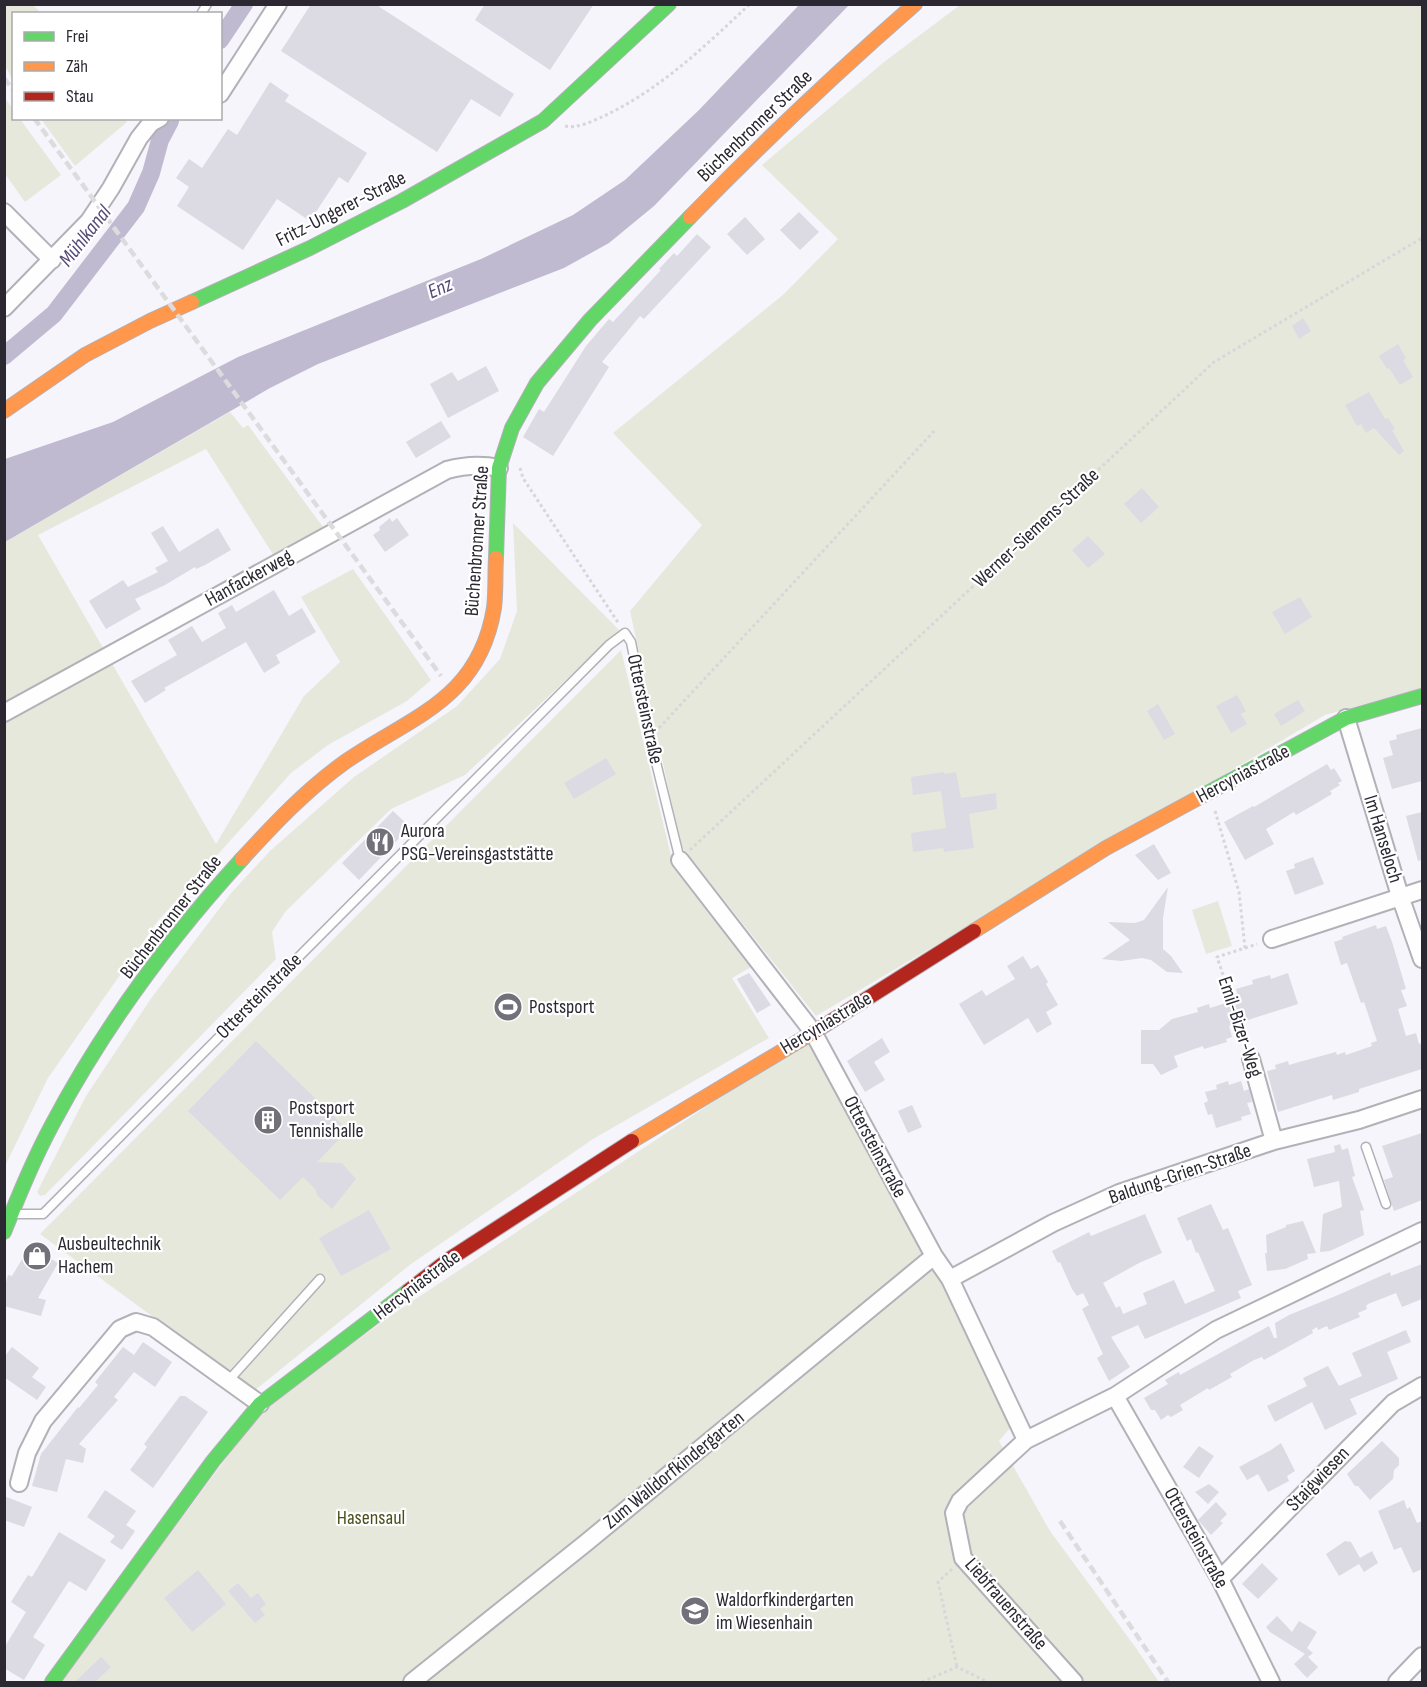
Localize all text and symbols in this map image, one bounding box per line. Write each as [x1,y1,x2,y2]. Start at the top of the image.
legend [12,12,222,120]
text: Frei [66,26,88,47]
text: Zäh [66,56,88,77]
street label: Büchenbronner Straße [692,65,818,187]
text: Stau [66,86,94,107]
street label: Fritz-Ungerer-Straße [272,166,410,252]
water label: Mühlkanal [53,200,117,271]
water label: Enz [424,271,457,304]
street label: Werner-Siemens-Straße [968,463,1104,593]
street label: Büchenbronner Straße [460,465,494,617]
street label: Hanfackerweg [201,544,297,612]
street label: Ottersteinstraße [622,652,668,766]
street label: Hercyniastraße [1192,739,1294,809]
street label: Im Hanseloch [1358,792,1408,886]
place label: Aurora PSG-Vereinsgaststätte [400,819,554,866]
restaurant icon: Aurora PSG-Vereinsgaststätte [364,826,396,858]
street label: Büchenbronner Straße [115,850,227,984]
street label: Ottersteinstraße [211,948,307,1044]
street label: Emil-Bizer-Weg [1212,974,1268,1080]
street label: Hercyniastraße [776,986,876,1060]
sports icon: Postsport [492,991,524,1023]
place label: Postsport [529,995,595,1019]
street label: Ottersteinstraße [838,1092,912,1202]
place label: Postsport Tennishalle [289,1096,364,1143]
building icon: Postsport Tennishalle [252,1104,284,1136]
street label: Baldung-Grien-Straße [1106,1138,1254,1210]
place label: Ausbeultechnik Hachem [57,1232,161,1279]
shop icon: Ausbeultechnik Hachem [21,1240,53,1272]
street label: Hercyniastraße [369,1245,465,1325]
street label: Zum Walldorfkindergarten [599,1406,749,1534]
street label: Staigwiesen [1281,1442,1355,1516]
street label: Ottersteinstraße [1158,1483,1234,1593]
park label: Hasensaul [337,1506,405,1530]
street label: Liebfrauenstraße [960,1553,1052,1655]
place label: Waldorfkindergarten im Wiesenhain [716,1588,854,1635]
school or university icon: Waldorfkindergarten im Wiesenhain [679,1595,711,1627]

